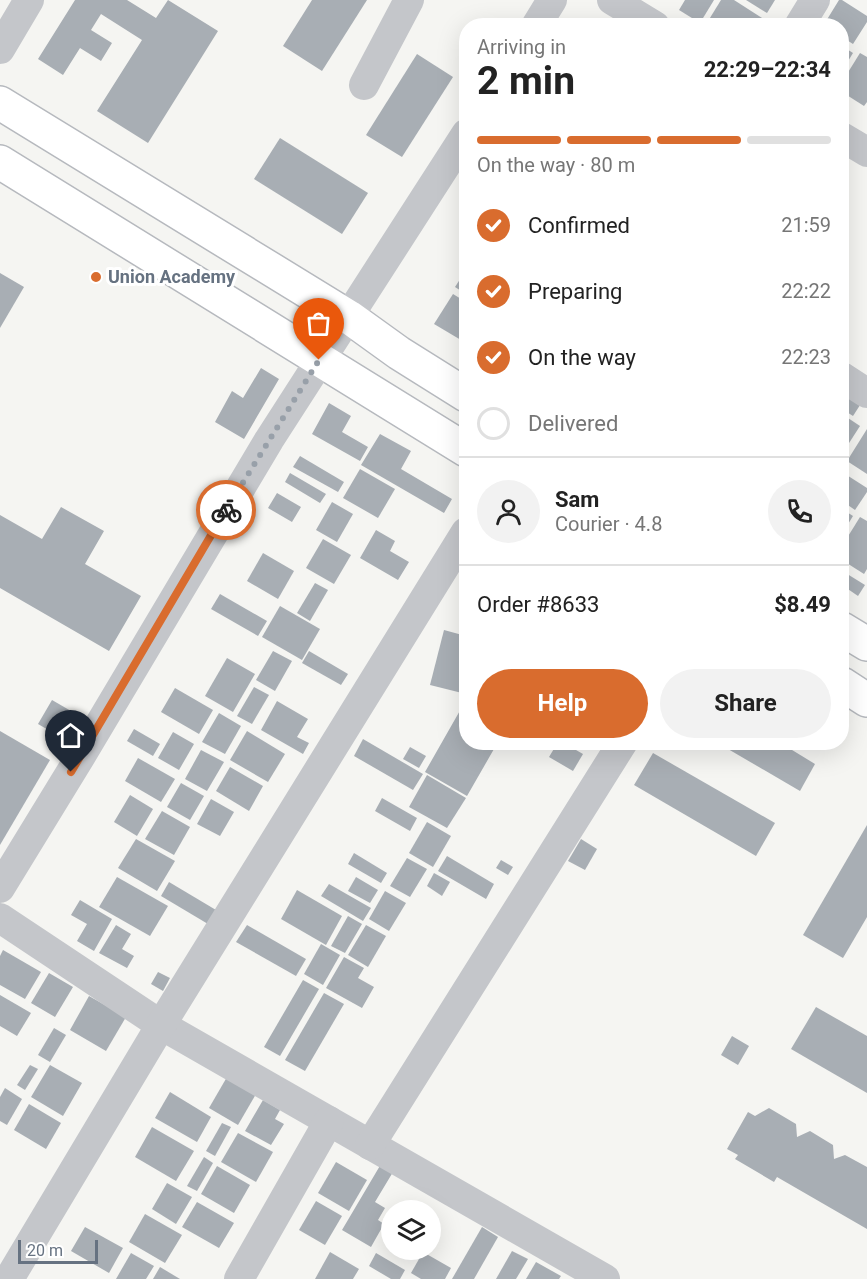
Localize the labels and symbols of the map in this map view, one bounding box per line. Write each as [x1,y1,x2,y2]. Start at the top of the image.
place label: Union Academy [108,266,236,287]
marker: Union Academy [89,270,103,284]
pin [293,298,344,360]
courier [196,480,256,540]
pin [45,710,96,772]
scale bar [18,1237,98,1264]

